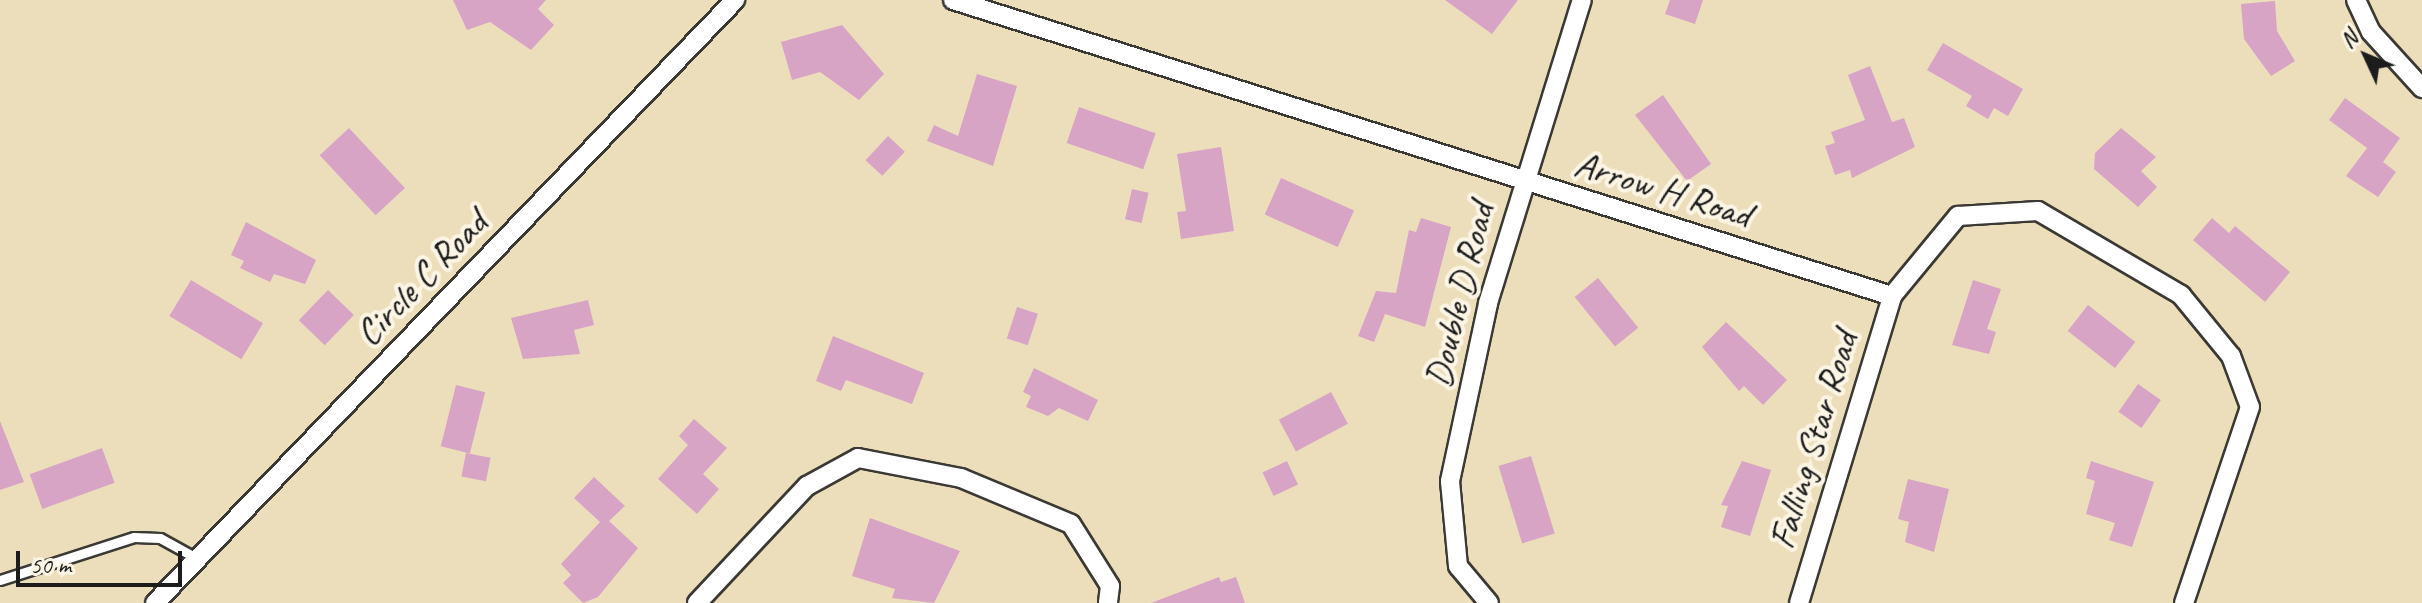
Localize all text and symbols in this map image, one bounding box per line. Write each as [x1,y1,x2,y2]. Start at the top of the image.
north arrow [2326,16,2406,96]
text: N [2334,25,2364,54]
street label: Arrow H Road [1569,141,1757,237]
street label: Double D Road [1414,198,1504,392]
street label: Circle C Road [345,201,497,355]
street label: Falling Star Road [1758,325,1868,555]
scale bar [20,535,186,585]
text: 50 m [30,550,71,580]

